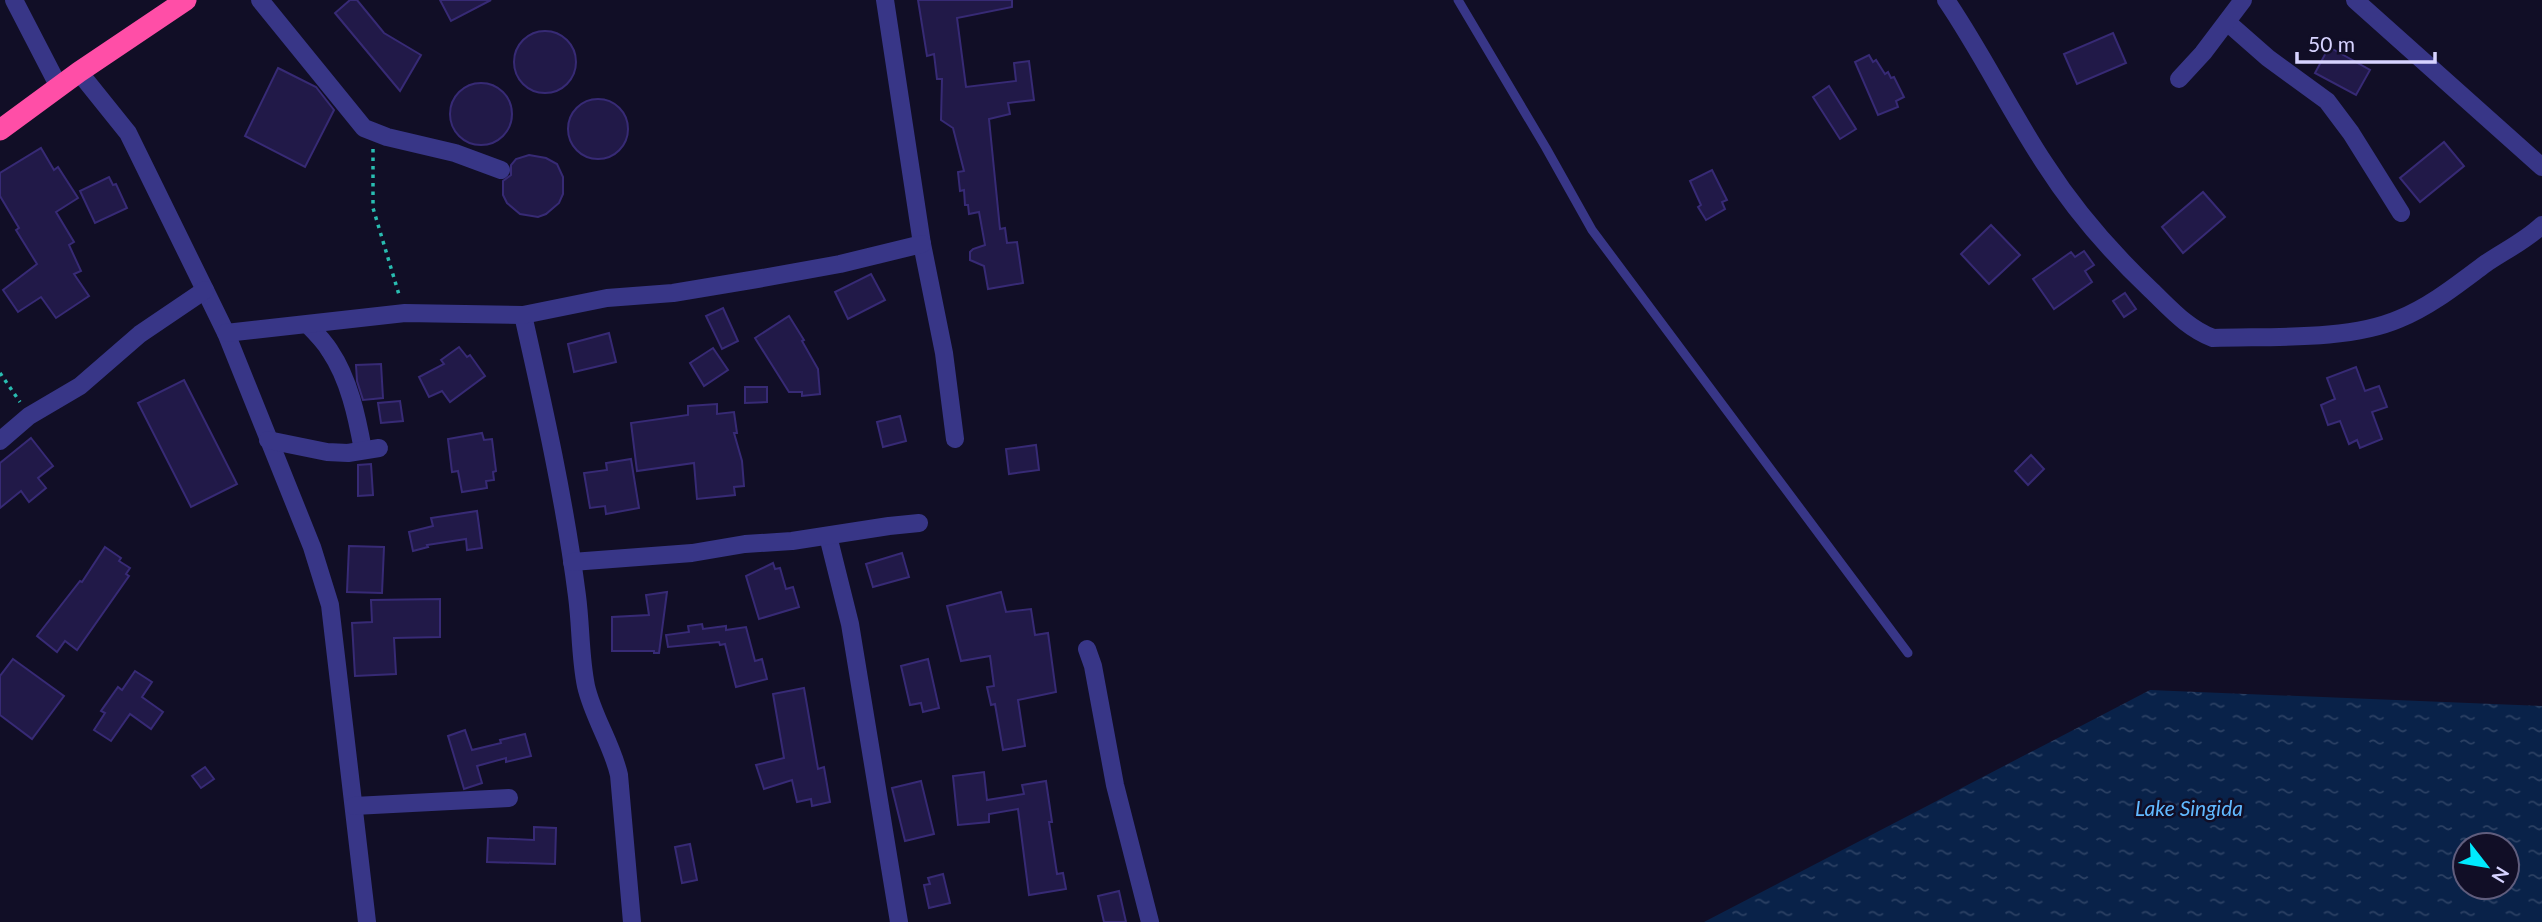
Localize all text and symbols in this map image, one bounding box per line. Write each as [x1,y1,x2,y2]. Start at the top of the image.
scale bar [2297,21,2435,65]
text: 50 m [2308,31,2355,56]
water label: Lake Singida [2135,795,2243,820]
north arrow [2451,831,2521,901]
text: N [2487,863,2515,887]

